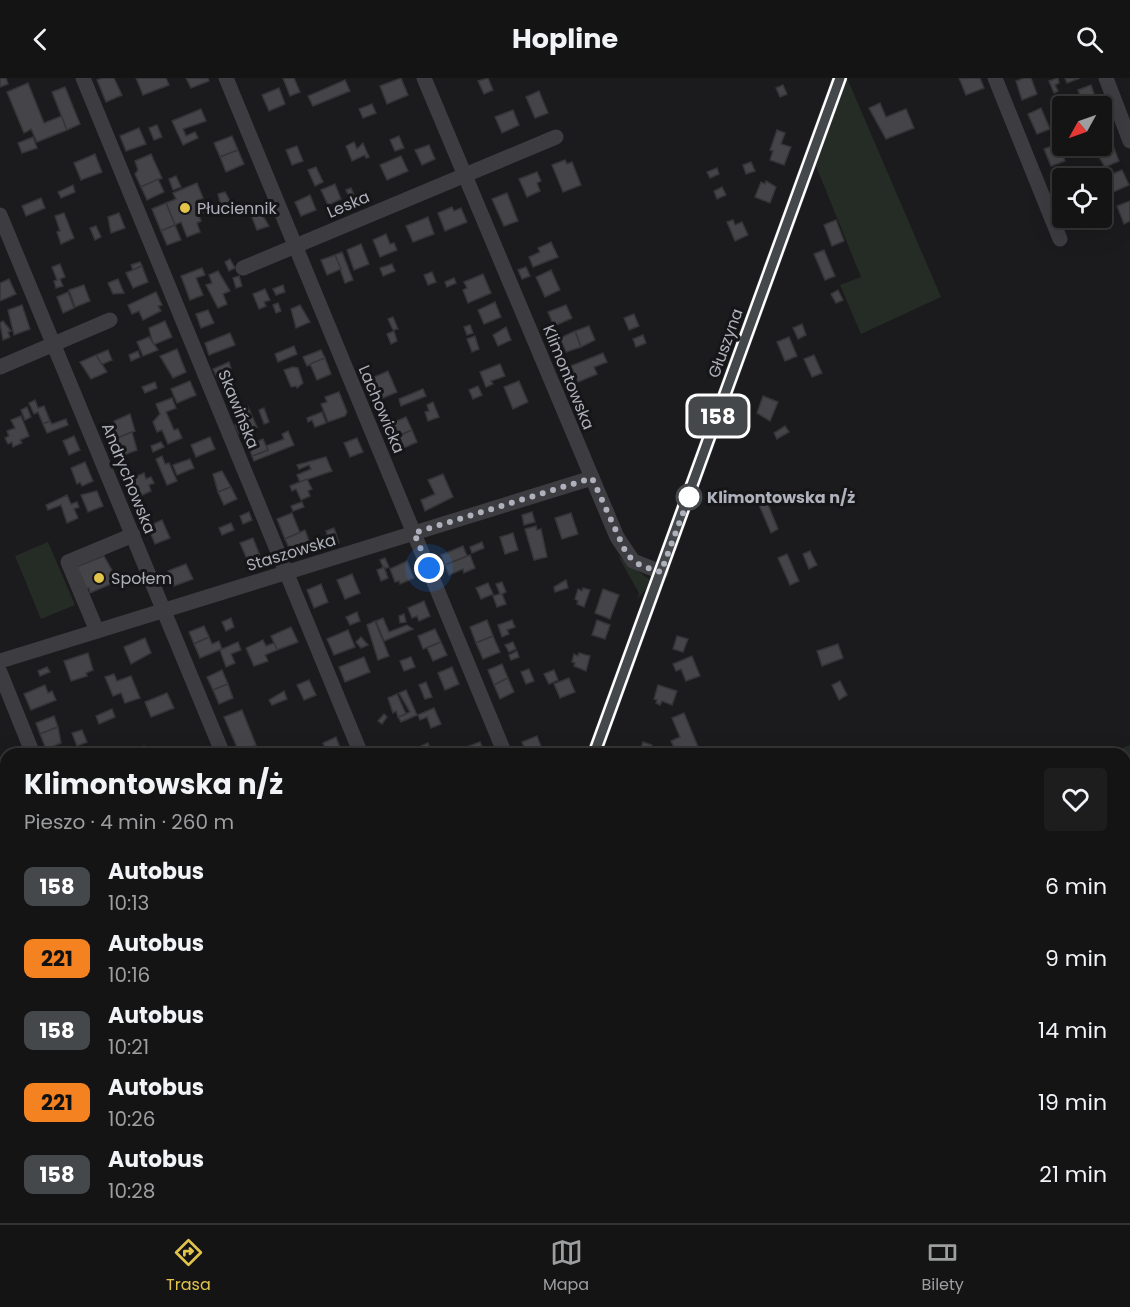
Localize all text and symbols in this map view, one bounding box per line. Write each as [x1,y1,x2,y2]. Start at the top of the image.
text: Hopline [512,20,618,57]
icon: back [24,23,57,56]
icon: search [1073,23,1106,56]
north arrow [1052,96,1112,156]
map controls [1052,96,1112,228]
button: locate [1052,168,1112,228]
street label: Leska [323,185,373,224]
place label: Płuciennik [197,197,278,220]
marker: Płuciennik [178,201,192,215]
street label: Głuszyna [702,305,749,381]
street label: Klimontowska [537,321,600,433]
street label: Lachowicka [353,362,410,457]
street label: Skawińska [212,366,265,452]
line badge: 158 [684,396,752,436]
text: 158 [700,402,736,431]
street label: Andrychowska [96,419,161,537]
marker: Klimontowska n/ż [676,484,702,510]
place label: Klimontowska n/ż [707,486,855,509]
street label: Staszowska [244,528,339,577]
your location [414,553,444,583]
place label: Społem [111,567,172,590]
marker: Społem [92,571,106,585]
text: Klimontowska n/ż [24,765,283,804]
button: heart [1044,768,1107,831]
text: Pieszo · 4 min · 260 m [24,808,234,836]
text: Autobus [108,856,204,887]
text: 6 min [1045,871,1107,902]
text: 158 [39,872,75,901]
text: 10:13 [108,889,149,917]
text: Autobus [108,928,204,959]
text: 9 min [1045,943,1107,974]
text: 221 [41,944,73,973]
text: 10:16 [108,961,150,989]
text: Autobus [108,1000,204,1031]
text: 14 min [1038,1015,1107,1046]
text: 158 [39,1016,75,1045]
text: 10:21 [108,1033,149,1061]
text: Autobus [108,1072,204,1103]
text: 19 min [1038,1087,1107,1118]
text: 221 [41,1088,73,1117]
text: 10:26 [108,1105,155,1133]
text: Autobus [108,1144,204,1175]
text: 21 min [1039,1159,1107,1190]
text: 158 [39,1160,75,1189]
text: 10:28 [108,1177,155,1205]
tab: Trasa [166,1236,211,1297]
tab: Mapa [543,1236,589,1297]
tab: Bilety [921,1236,964,1297]

